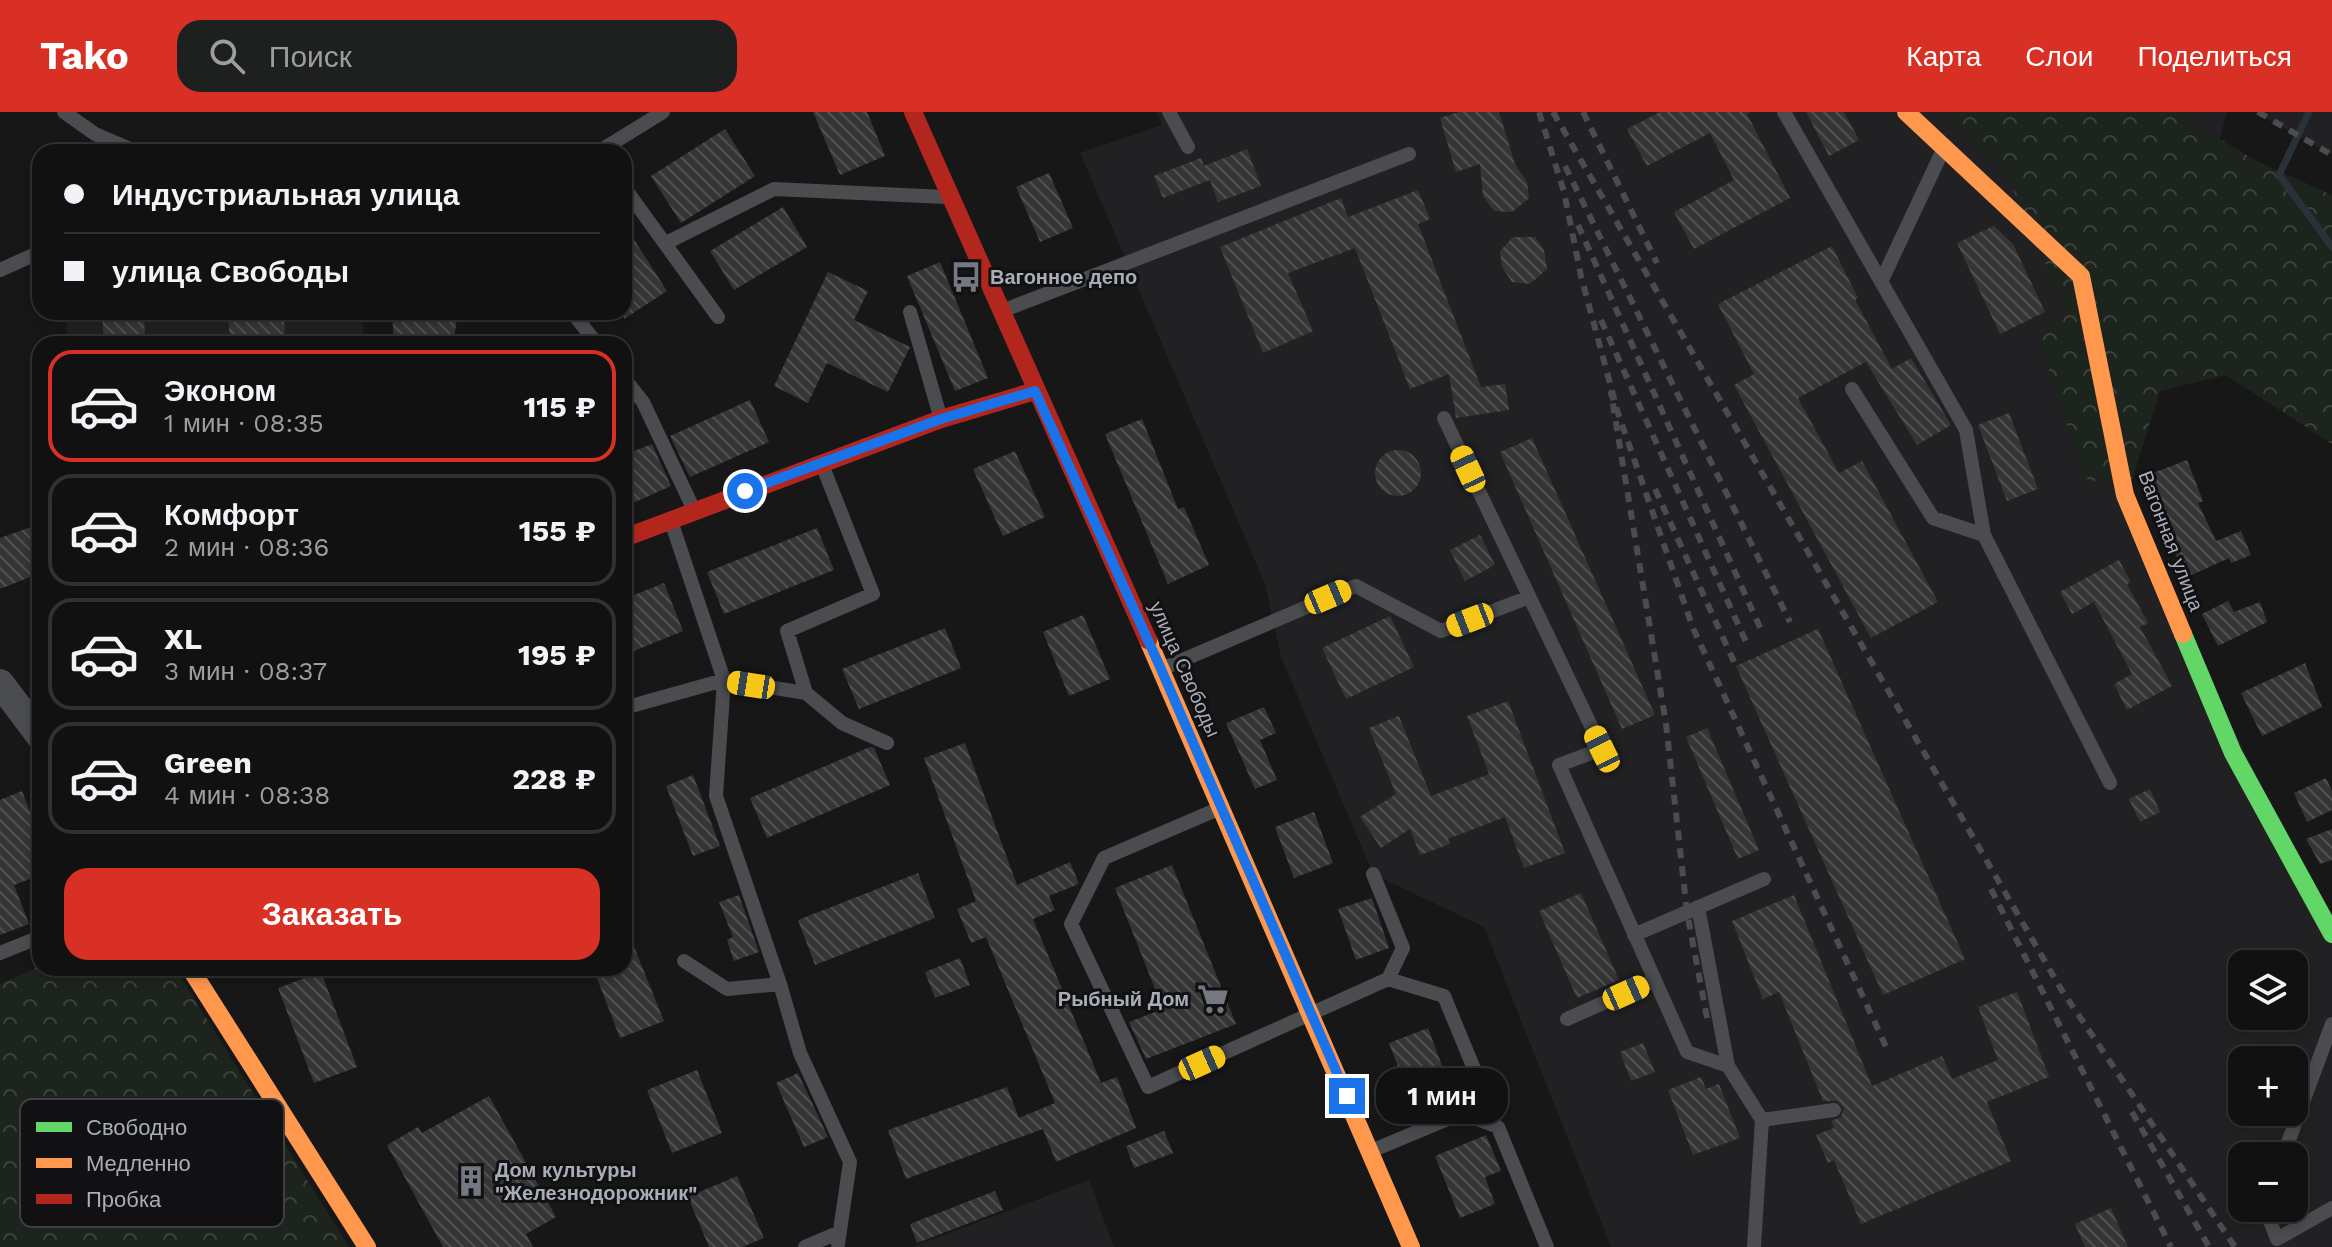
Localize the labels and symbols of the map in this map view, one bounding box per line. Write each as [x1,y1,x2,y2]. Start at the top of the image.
bus stop icon: Вагонное депо [949,260,983,294]
place label: Вагонное депо [990,265,1137,289]
car [1447,442,1489,496]
street label: Вагонная улица [2133,467,2209,615]
route start [727,473,763,509]
car [1301,577,1355,617]
street label: улица Свободы [1144,597,1226,741]
car [1443,600,1497,640]
car [725,669,777,701]
car [1581,722,1623,776]
car [1599,972,1653,1014]
supermarket icon: Рыбный Дом [1196,982,1230,1016]
place label: Рыбный Дом [1058,987,1189,1011]
car [1175,1042,1229,1084]
callout: 1 мин [1375,1068,1507,1124]
route end [1329,1078,1365,1114]
legend [20,1099,284,1227]
text: Свободно [86,1115,187,1140]
text: Медленно [86,1151,191,1176]
place label: Дом культуры "Железнодорожник" [495,1158,697,1205]
building icon: Дом культуры "Железнодорожник" [454,1164,488,1198]
text: Пробка [86,1187,162,1212]

